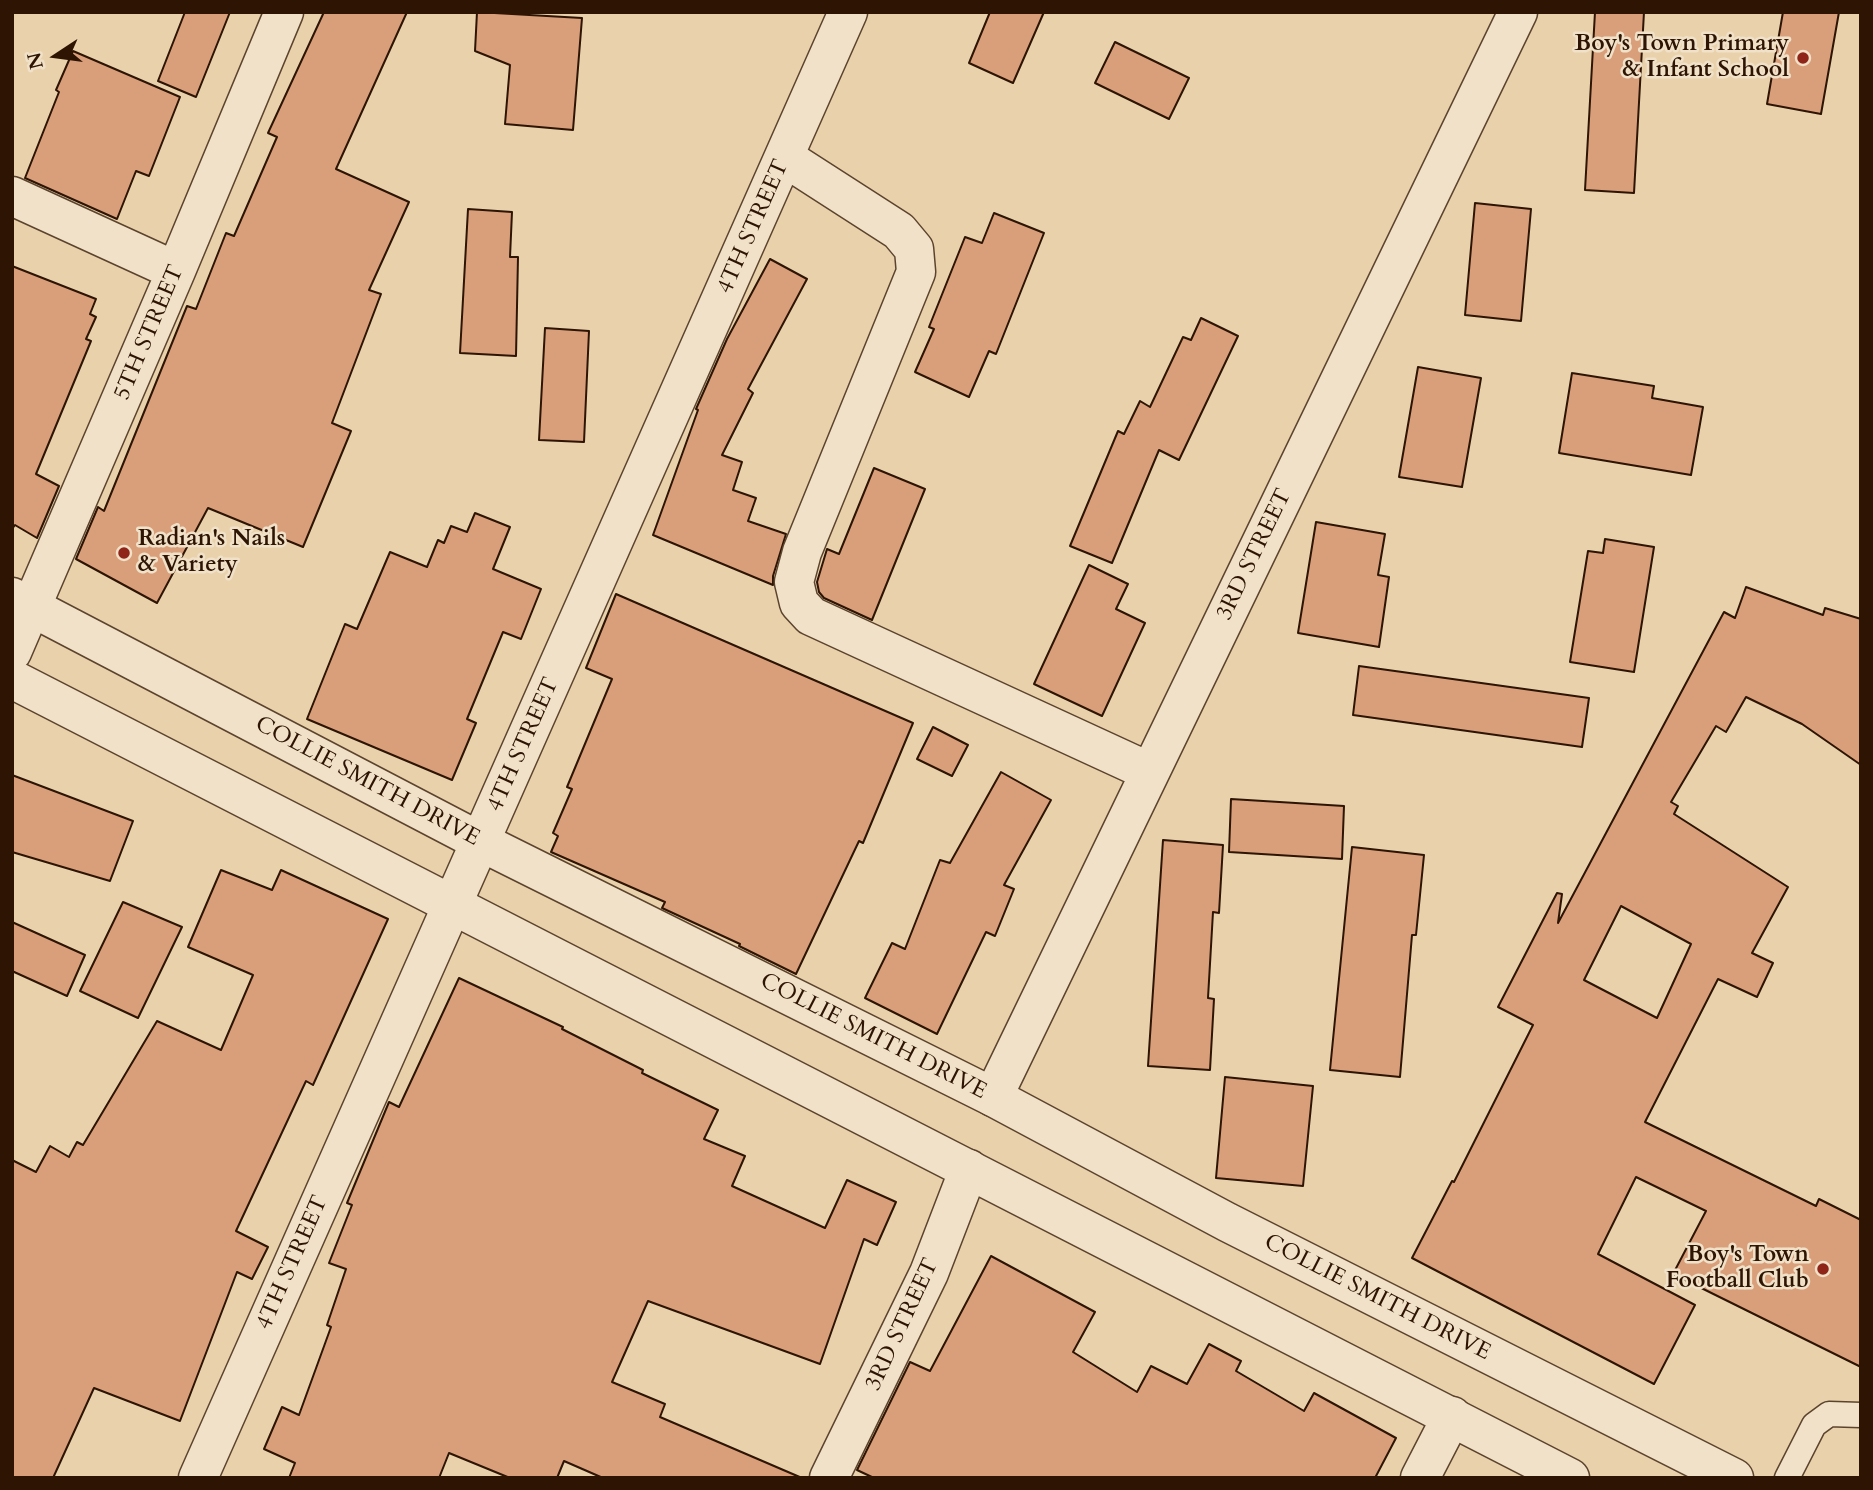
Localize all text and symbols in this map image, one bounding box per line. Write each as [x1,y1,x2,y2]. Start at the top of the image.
north arrow [21,21,91,91]
place label: Boy's Town Primary & Infant School [1575,31,1789,85]
text: N [21,50,50,72]
marker: Boy's Town Primary & Infant School [1795,50,1811,66]
street label: 4TH STREET [712,156,796,298]
street label: 5TH STREET [109,261,191,405]
street label: 3RD STREET [1211,485,1299,625]
place label: Radian's Nails & Variety [138,526,285,580]
marker: Radian's Nails & Variety [116,545,132,561]
street label: 4TH STREET [482,674,566,816]
street label: COLLIE SMITH DRIVE [250,711,484,853]
street label: COLLIE SMITH DRIVE [755,968,991,1106]
street label: 4TH STREET [251,1192,335,1334]
street label: COLLIE SMITH DRIVE [1259,1229,1495,1367]
place label: Boy's Town Football Club [1666,1242,1809,1296]
street label: 3RD STREET [860,1255,946,1395]
marker: Boy's Town Football Club [1815,1261,1831,1277]

